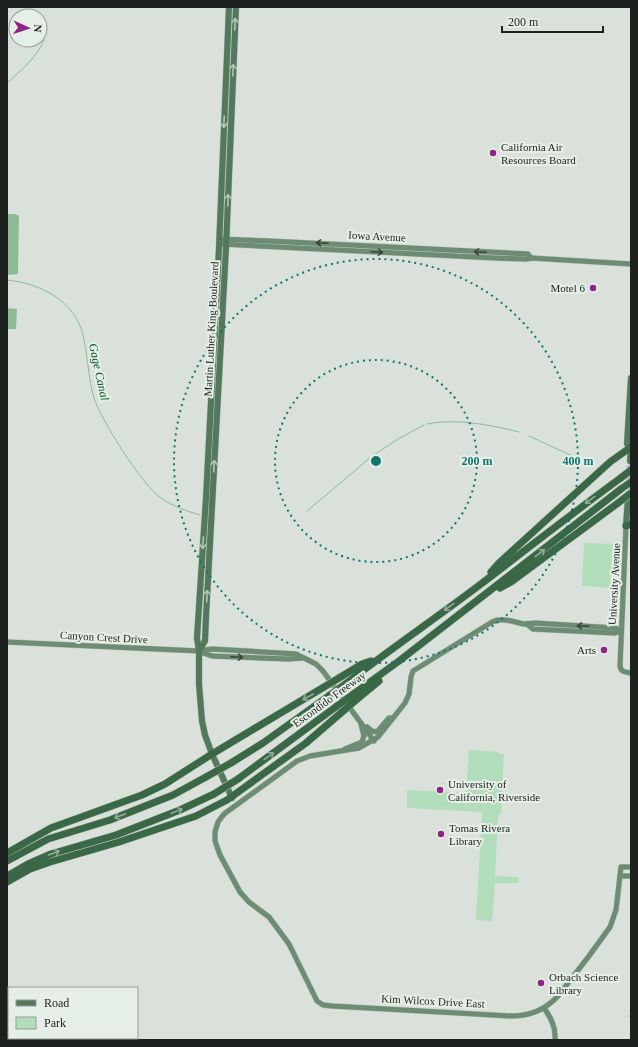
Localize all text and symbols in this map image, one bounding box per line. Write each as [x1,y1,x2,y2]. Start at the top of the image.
north arrow [8,8,48,48]
scale bar [502,8,603,34]
text: 200 m [508,15,539,29]
one-way arrow [231,18,238,31]
text: N [32,24,44,33]
one-way arrow [229,64,236,77]
one-way arrow [220,115,228,128]
place label: California Air Resources Board [501,141,576,166]
marker: California Air Resources Board [488,148,498,158]
one-way arrow [224,194,231,207]
street label: Iowa Avenue [348,229,406,244]
one-way arrow [316,240,329,247]
one-way arrow [474,248,487,255]
one-way arrow [370,249,383,256]
street label: Martin Luther King Boulevard [201,261,221,397]
place label: Motel 6 [550,282,585,294]
marker: Motel 6 [588,283,598,293]
water label: Gage Canal [86,342,112,403]
centre of rings [369,454,383,468]
text: 200 m [462,454,493,468]
text: 400 m [563,454,594,468]
one-way arrow [211,460,218,473]
one-way arrow [585,496,596,504]
one-way arrow [200,536,207,549]
street label: University Avenue [606,543,622,625]
one-way arrow [534,548,545,557]
one-way arrow [203,590,211,603]
one-way arrow [443,603,454,611]
one-way arrow [577,622,590,630]
street label: Canyon Crest Drive [60,629,148,645]
place label: Arts [577,644,596,656]
marker: Arts [599,645,609,655]
one-way arrow [230,653,243,661]
street label: Escondido Freeway [290,668,368,729]
one-way arrow [302,693,314,701]
one-way arrow [264,752,275,760]
place label: University of California, Riverside [448,778,540,803]
marker: University of California, Riverside [435,785,445,795]
one-way arrow [171,807,183,814]
one-way arrow [114,812,126,820]
place label: Tomas Rivera Library [449,822,510,847]
marker: Tomas Rivera Library [436,829,446,839]
one-way arrow [48,849,61,856]
place label: Orbach Science Library [549,971,618,996]
marker: Orbach Science Library [536,978,546,988]
legend [8,987,138,1039]
street label: Kim Wilcox Drive East [381,992,485,1010]
text: Road [44,996,69,1010]
text: Park [44,1016,66,1030]

